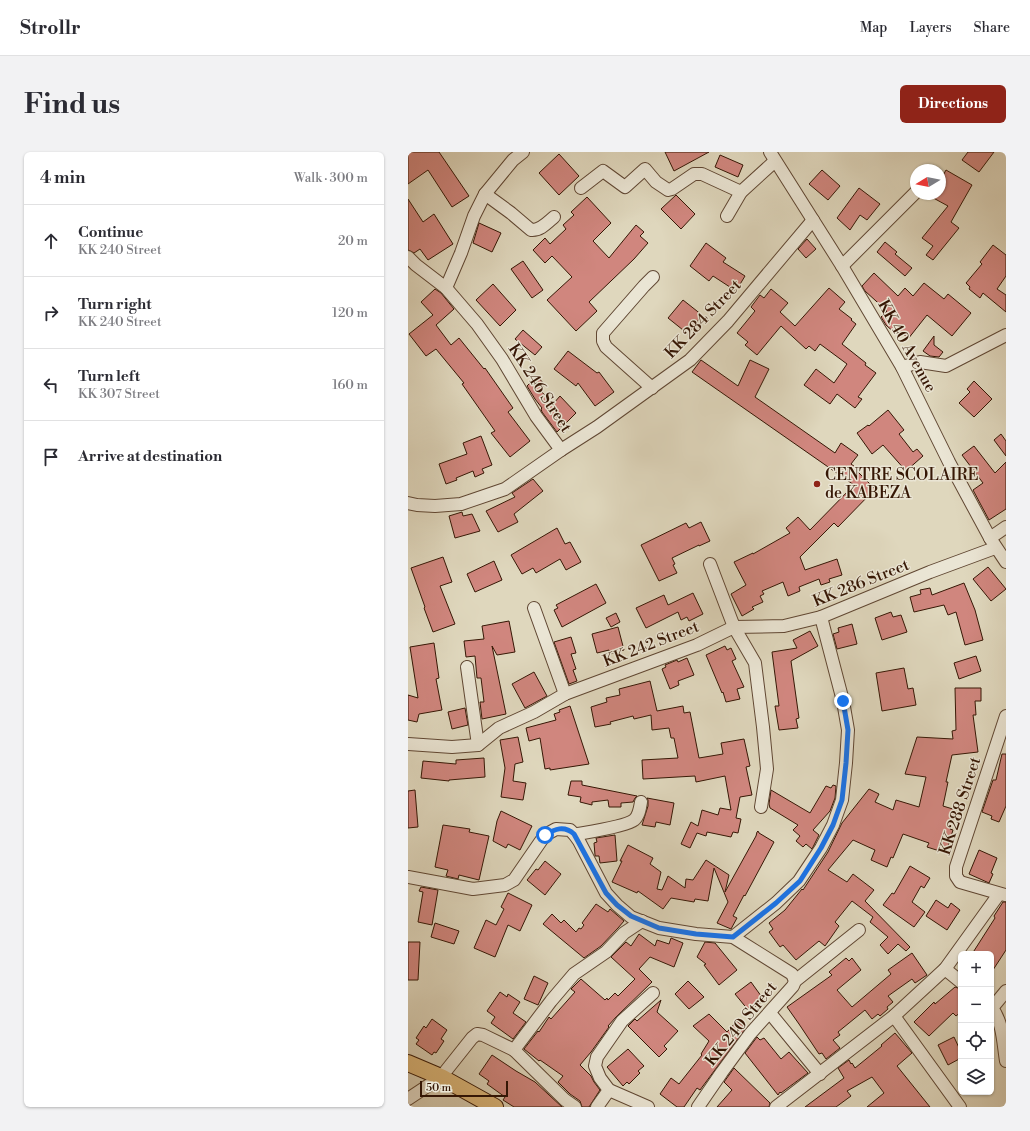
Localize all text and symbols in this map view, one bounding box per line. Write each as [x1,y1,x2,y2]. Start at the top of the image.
text: Strollr [20,16,81,40]
text: Map [860,19,887,37]
text: Layers [909,19,952,37]
text: Share [974,19,1010,37]
button: Directions [900,85,1006,123]
text: Find us [24,87,120,122]
north arrow [910,164,946,200]
text: 4 min [40,167,85,189]
text: Walk · 300 m [294,170,368,186]
text: Continue [78,223,143,242]
icon: ahead [40,230,62,252]
text: 20 m [338,233,368,249]
text: KK 240 Street [78,242,162,258]
street label: KK 284 Street [660,275,746,363]
text: Turn right [78,295,152,314]
street label: KK 40 Avenue [873,296,941,396]
icon: right [40,302,62,324]
text: 120 m [332,305,368,321]
text: KK 240 Street [78,314,162,330]
street label: KK 246 Street [504,340,576,436]
text: Turn left [78,367,140,386]
icon: left [40,374,62,396]
text: 160 m [332,377,368,393]
text: KK 307 Street [78,386,160,402]
icon: arrive [40,446,62,468]
text: Arrive at destination [78,447,222,466]
place label: CENTRE SCOLAIRE de KABEZA [825,465,979,503]
marker: CENTRE SCOLAIRE de KABEZA [812,479,822,489]
street label: KK 286 Street [810,555,912,611]
street label: KK 242 Street [600,616,702,671]
route end [834,692,852,710]
street label: KK 288 Street [935,754,985,858]
route start [536,826,554,844]
map controls [958,951,994,1095]
button: + [958,951,994,987]
street label: KK 240 Street [701,978,781,1070]
button: − [958,987,994,1023]
button: locate [958,1023,994,1059]
button: layers [958,1059,994,1095]
scale bar [420,1079,508,1098]
text: 50 m [426,1081,451,1095]

